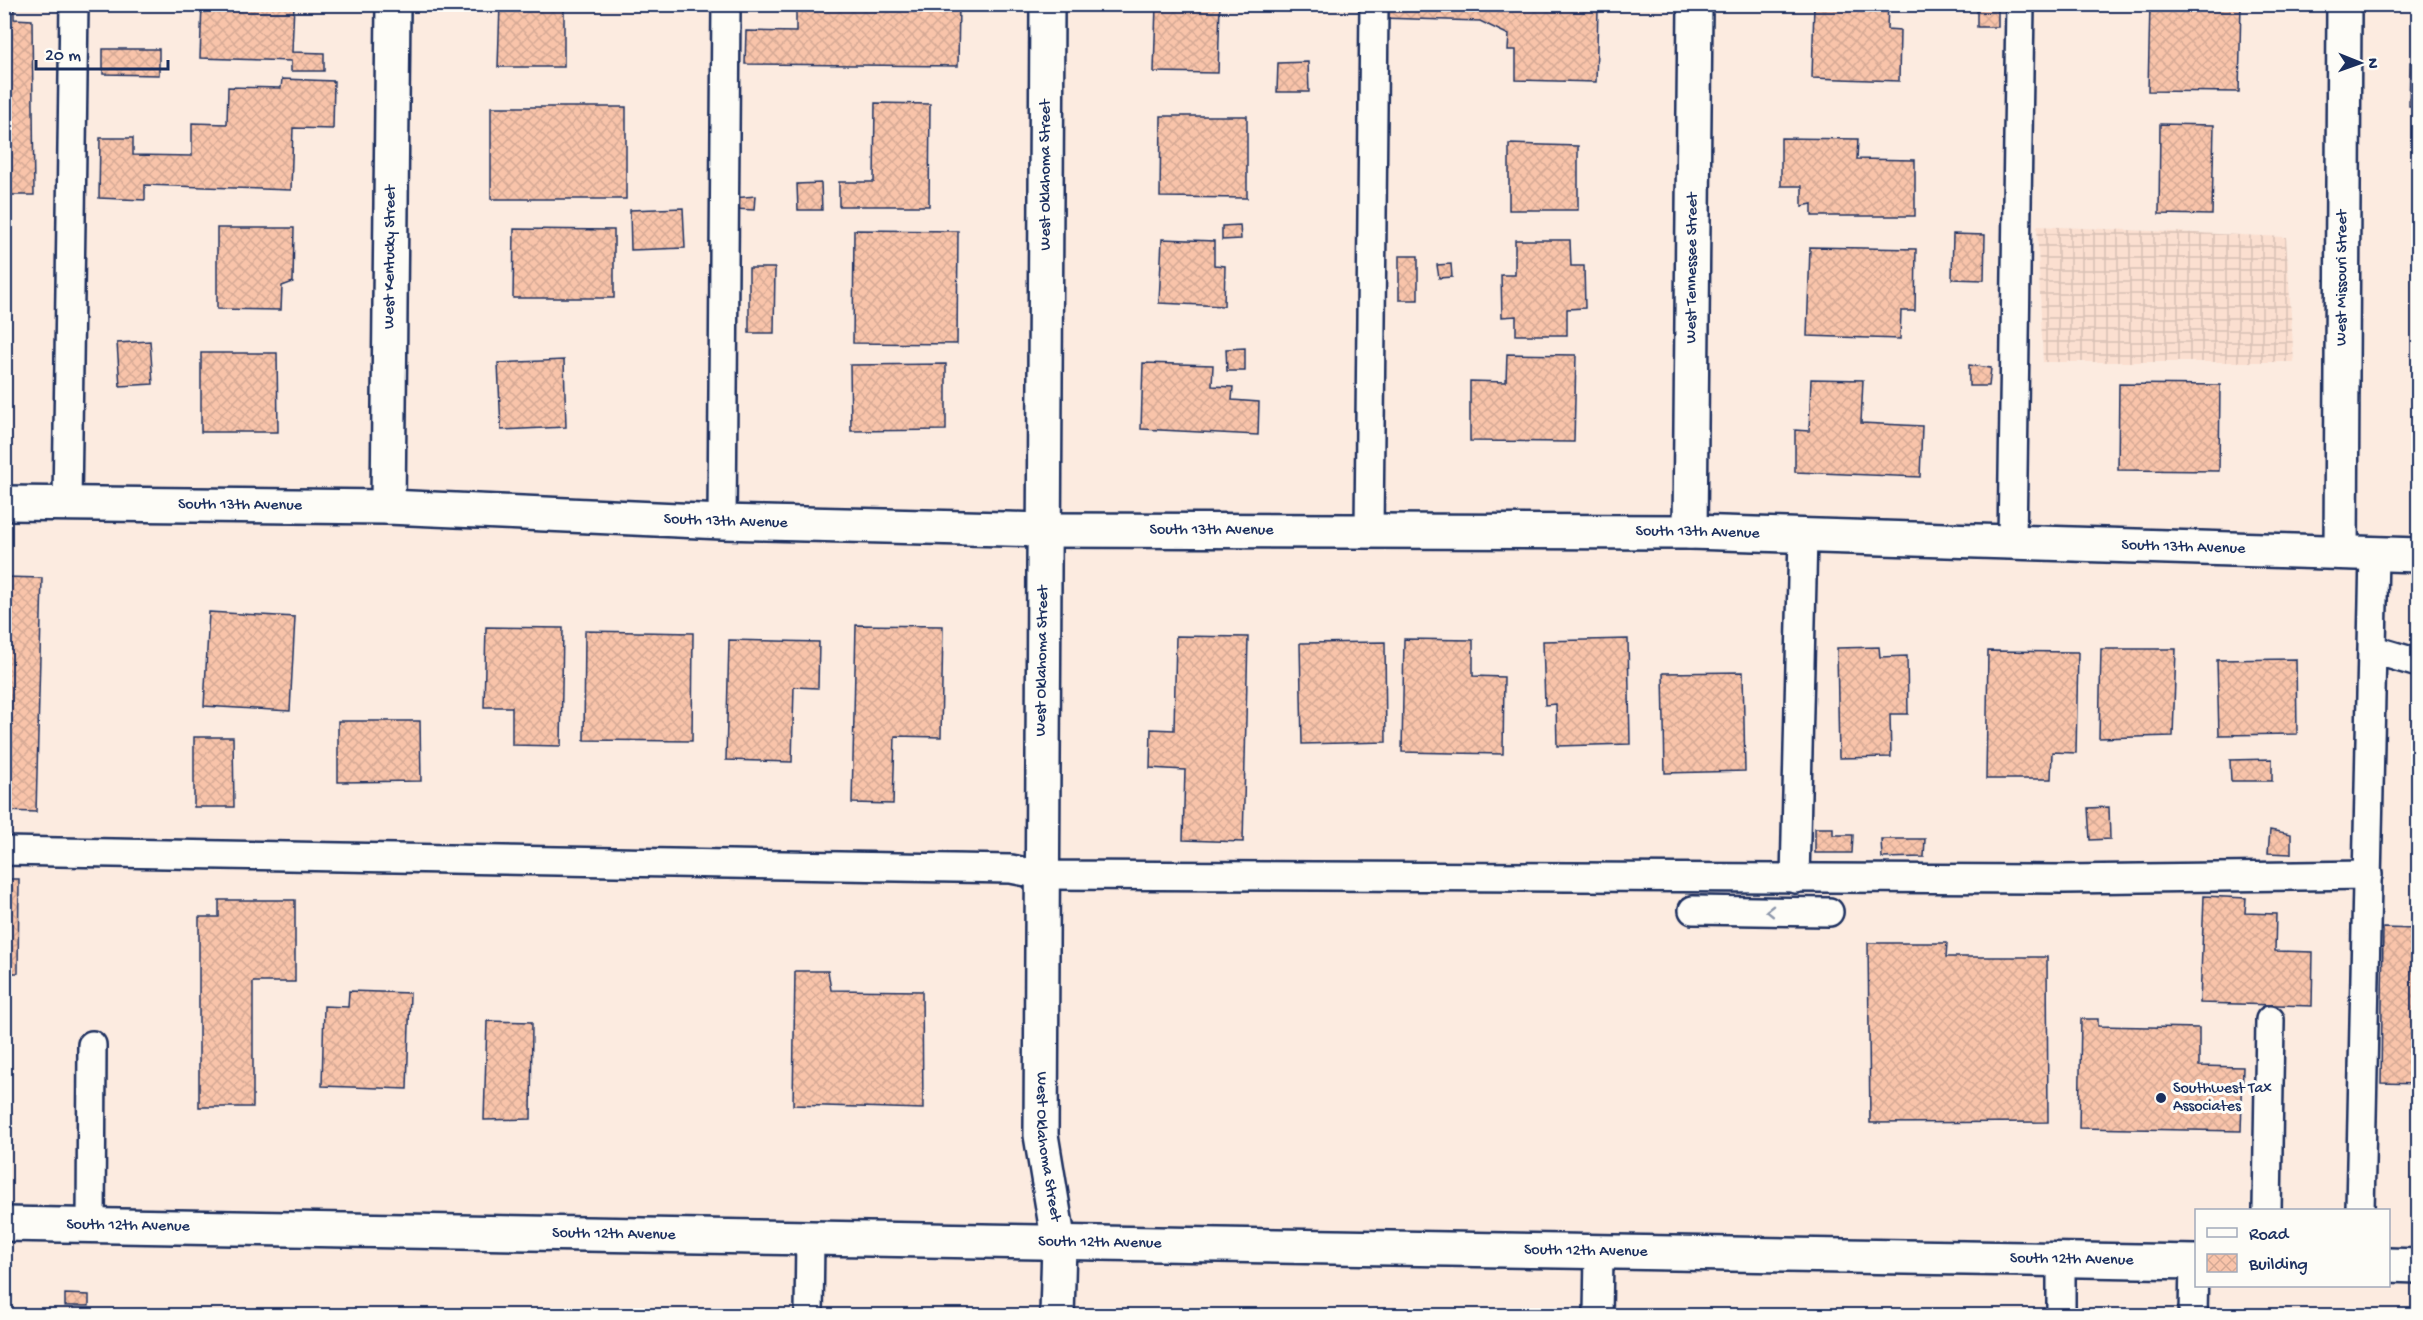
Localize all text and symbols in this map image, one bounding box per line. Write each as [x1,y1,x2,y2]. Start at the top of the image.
scale bar [36,33,168,71]
north arrow [2330,33,2390,93]
text: 20 m [45,46,81,67]
text: N [2362,58,2381,69]
street label: West Oklahoma Street [1037,98,1056,250]
street label: West Kentucky Street [380,184,401,329]
street label: West Tennessee Street [1682,191,1703,343]
street label: West Missouri Street [2333,209,2352,346]
street label: South 13th Avenue [178,495,303,516]
street label: South 13th Avenue [663,510,789,533]
street label: South 13th Avenue [1149,521,1274,540]
street label: South 13th Avenue [1635,522,1761,544]
street label: South 13th Avenue [2121,536,2246,559]
street label: West Oklahoma Street [1032,584,1054,737]
one-way arrow [1766,905,1775,918]
street label: West Oklahoma Street [1031,1071,1065,1224]
place label: Southwest Tax Associates [2173,1080,2272,1117]
marker: Southwest Tax Associates [2154,1091,2168,1105]
legend [2195,1209,2390,1287]
street label: South 12th Avenue [66,1216,191,1237]
street label: South 12th Avenue [552,1224,677,1245]
text: Road [2249,1225,2290,1246]
street label: South 12th Avenue [1038,1232,1163,1254]
street label: South 12th Avenue [1524,1241,1648,1262]
street label: South 12th Avenue [2010,1249,2134,1270]
text: Building [2248,1255,2308,1276]

